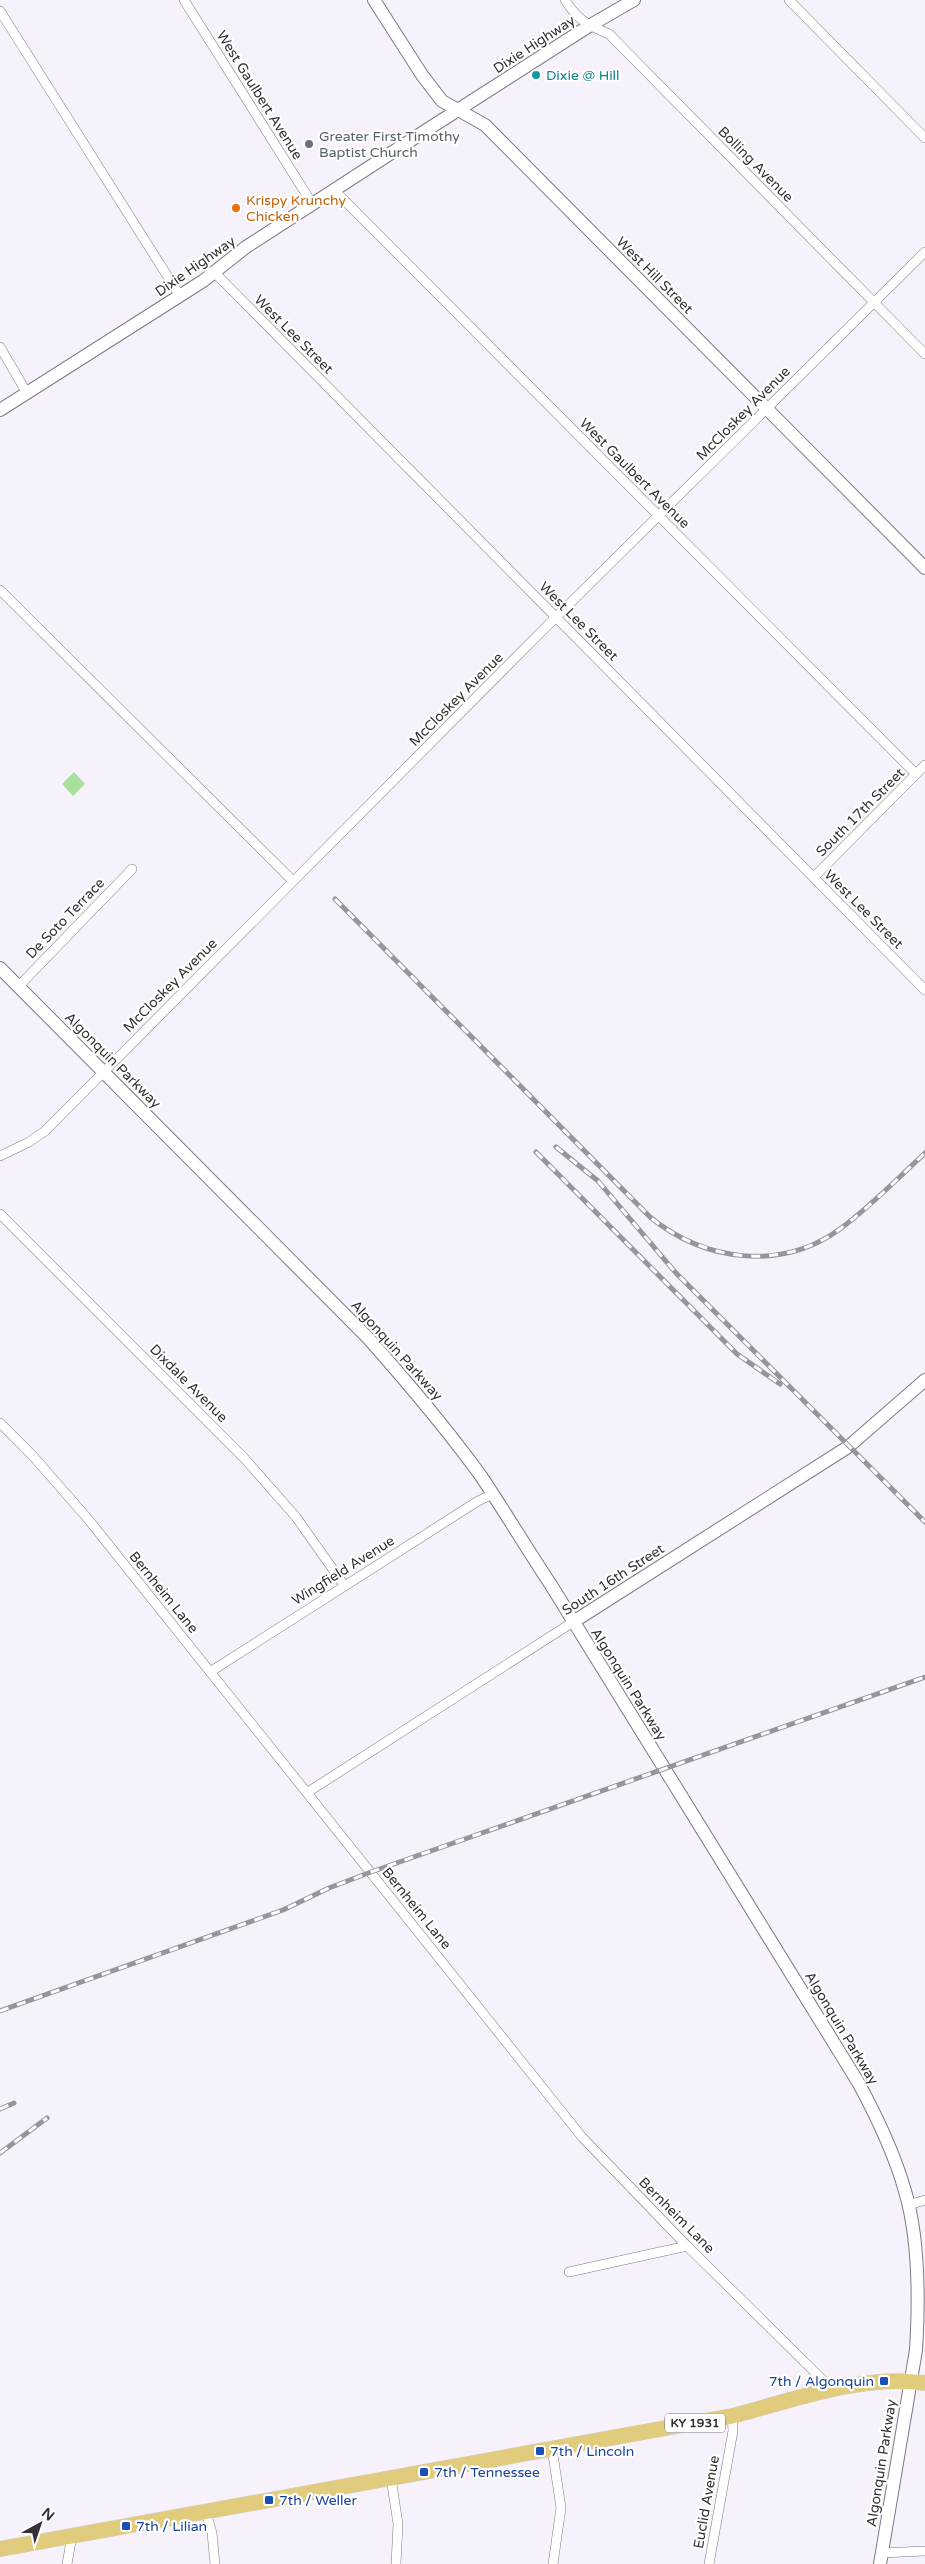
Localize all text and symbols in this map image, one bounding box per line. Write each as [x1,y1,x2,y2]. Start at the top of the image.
street label: Dixie Highway [490,11,579,77]
street label: West Gaulbert Avenue [213,28,306,163]
place label: Dixie @ Hill [546,67,620,84]
marker: Dixie @ Hill [530,69,542,81]
street label: Bolling Avenue [714,123,797,206]
place label: Greater First Timothy Baptist Church [319,128,460,161]
marker: Greater First Timothy Baptist Church [303,138,315,150]
place label: Krispy Krunchy Chicken [246,192,346,225]
marker: Krispy Krunchy Chicken [230,202,242,214]
street label: Dixie Highway [152,232,239,300]
street label: West Hill Street [613,233,697,318]
street label: West Lee Street [251,291,337,378]
street label: McCloskey Avenue [693,363,794,464]
street label: West Gaulbert Avenue [576,415,693,532]
street label: West Lee Street [536,578,622,665]
street label: McCloskey Avenue [406,649,507,750]
street label: South 17th Street [813,764,909,860]
street label: West Lee Street [821,866,907,953]
street label: De Soto Terrace [23,874,108,962]
street label: McCloskey Avenue [120,935,221,1036]
street label: Algonquin Parkway [61,1009,165,1112]
street label: Algonquin Parkway [347,1297,446,1404]
street label: Dixdale Avenue [146,1341,231,1426]
street label: Wingfield Avenue [289,1532,398,1609]
street label: South 16th Street [559,1540,668,1619]
street label: Bernheim Lane [125,1548,202,1637]
street label: Algonquin Parkway [587,1625,670,1744]
street label: Bernheim Lane [378,1864,455,1953]
street label: Algonquin Parkway [801,1969,882,2088]
street label: Bernheim Lane [635,2174,718,2257]
place label: 7th / Algonquin [769,2373,874,2390]
marker: 7th / Algonquin [878,2375,890,2387]
street label: Algonquin Parkway [863,2398,900,2528]
road number: KY 1931 [665,2414,725,2432]
place label: 7th / Lincoln [550,2443,634,2460]
marker: 7th / Lincoln [534,2445,546,2457]
street label: Euclid Avenue [690,2454,723,2550]
place label: 7th / Tennessee [434,2464,540,2481]
marker: 7th / Tennessee [418,2466,430,2478]
place label: 7th / Weller [279,2492,357,2509]
marker: 7th / Weller [263,2494,275,2506]
north arrow [15,2499,65,2549]
text: N [38,2504,58,2525]
place label: 7th / Lilian [136,2518,207,2535]
marker: 7th / Lilian [120,2520,132,2532]

